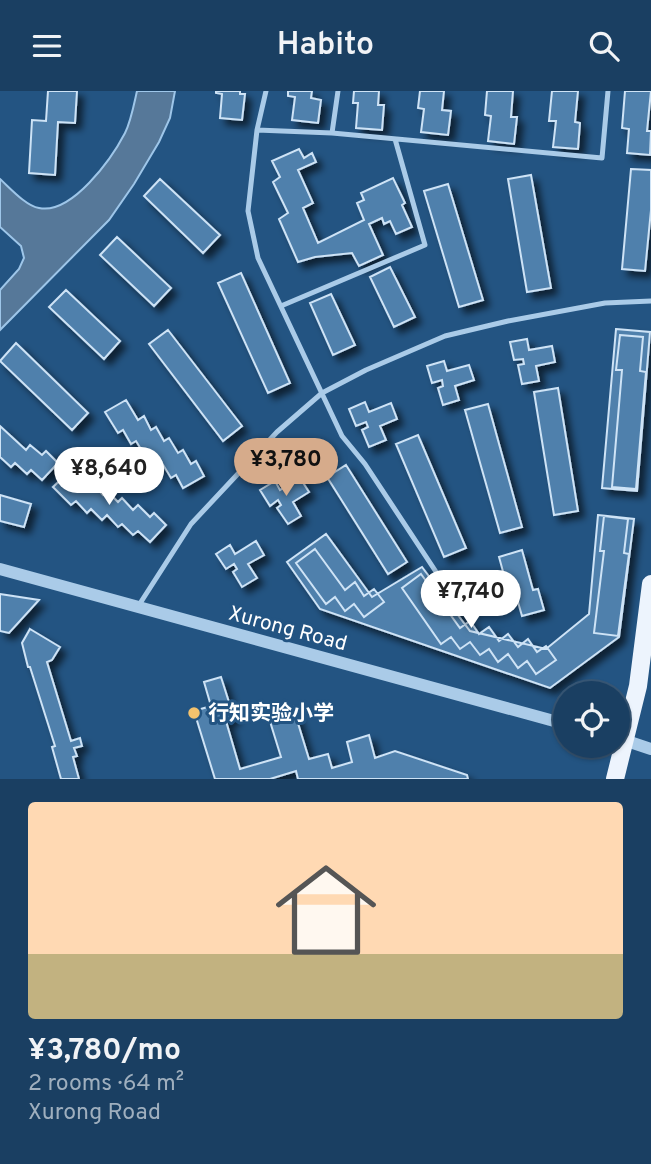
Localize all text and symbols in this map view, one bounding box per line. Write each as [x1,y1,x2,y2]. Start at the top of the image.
text: Habito [277,26,374,66]
icon: menu [28,27,66,65]
icon: search [585,27,623,65]
pin: ¥3,780 [229,439,343,498]
text: ¥3,780 [250,446,322,475]
pin: ¥8,640 [52,447,166,507]
text: ¥8,640 [70,455,148,484]
pin: ¥7,740 [414,571,528,630]
text: ¥7,740 [437,578,505,607]
street label: Xurong Road [226,601,350,658]
map controls [553,681,630,758]
button: locate [553,681,630,758]
place label: 行知实验小学 [208,701,334,728]
marker: 行知实验小学 [186,705,202,721]
icon: home [263,847,389,973]
text: ¥3,780/mo [28,1033,181,1070]
text: 2 rooms · 64 m² [28,1070,184,1099]
text: Xurong Road [28,1099,161,1128]

